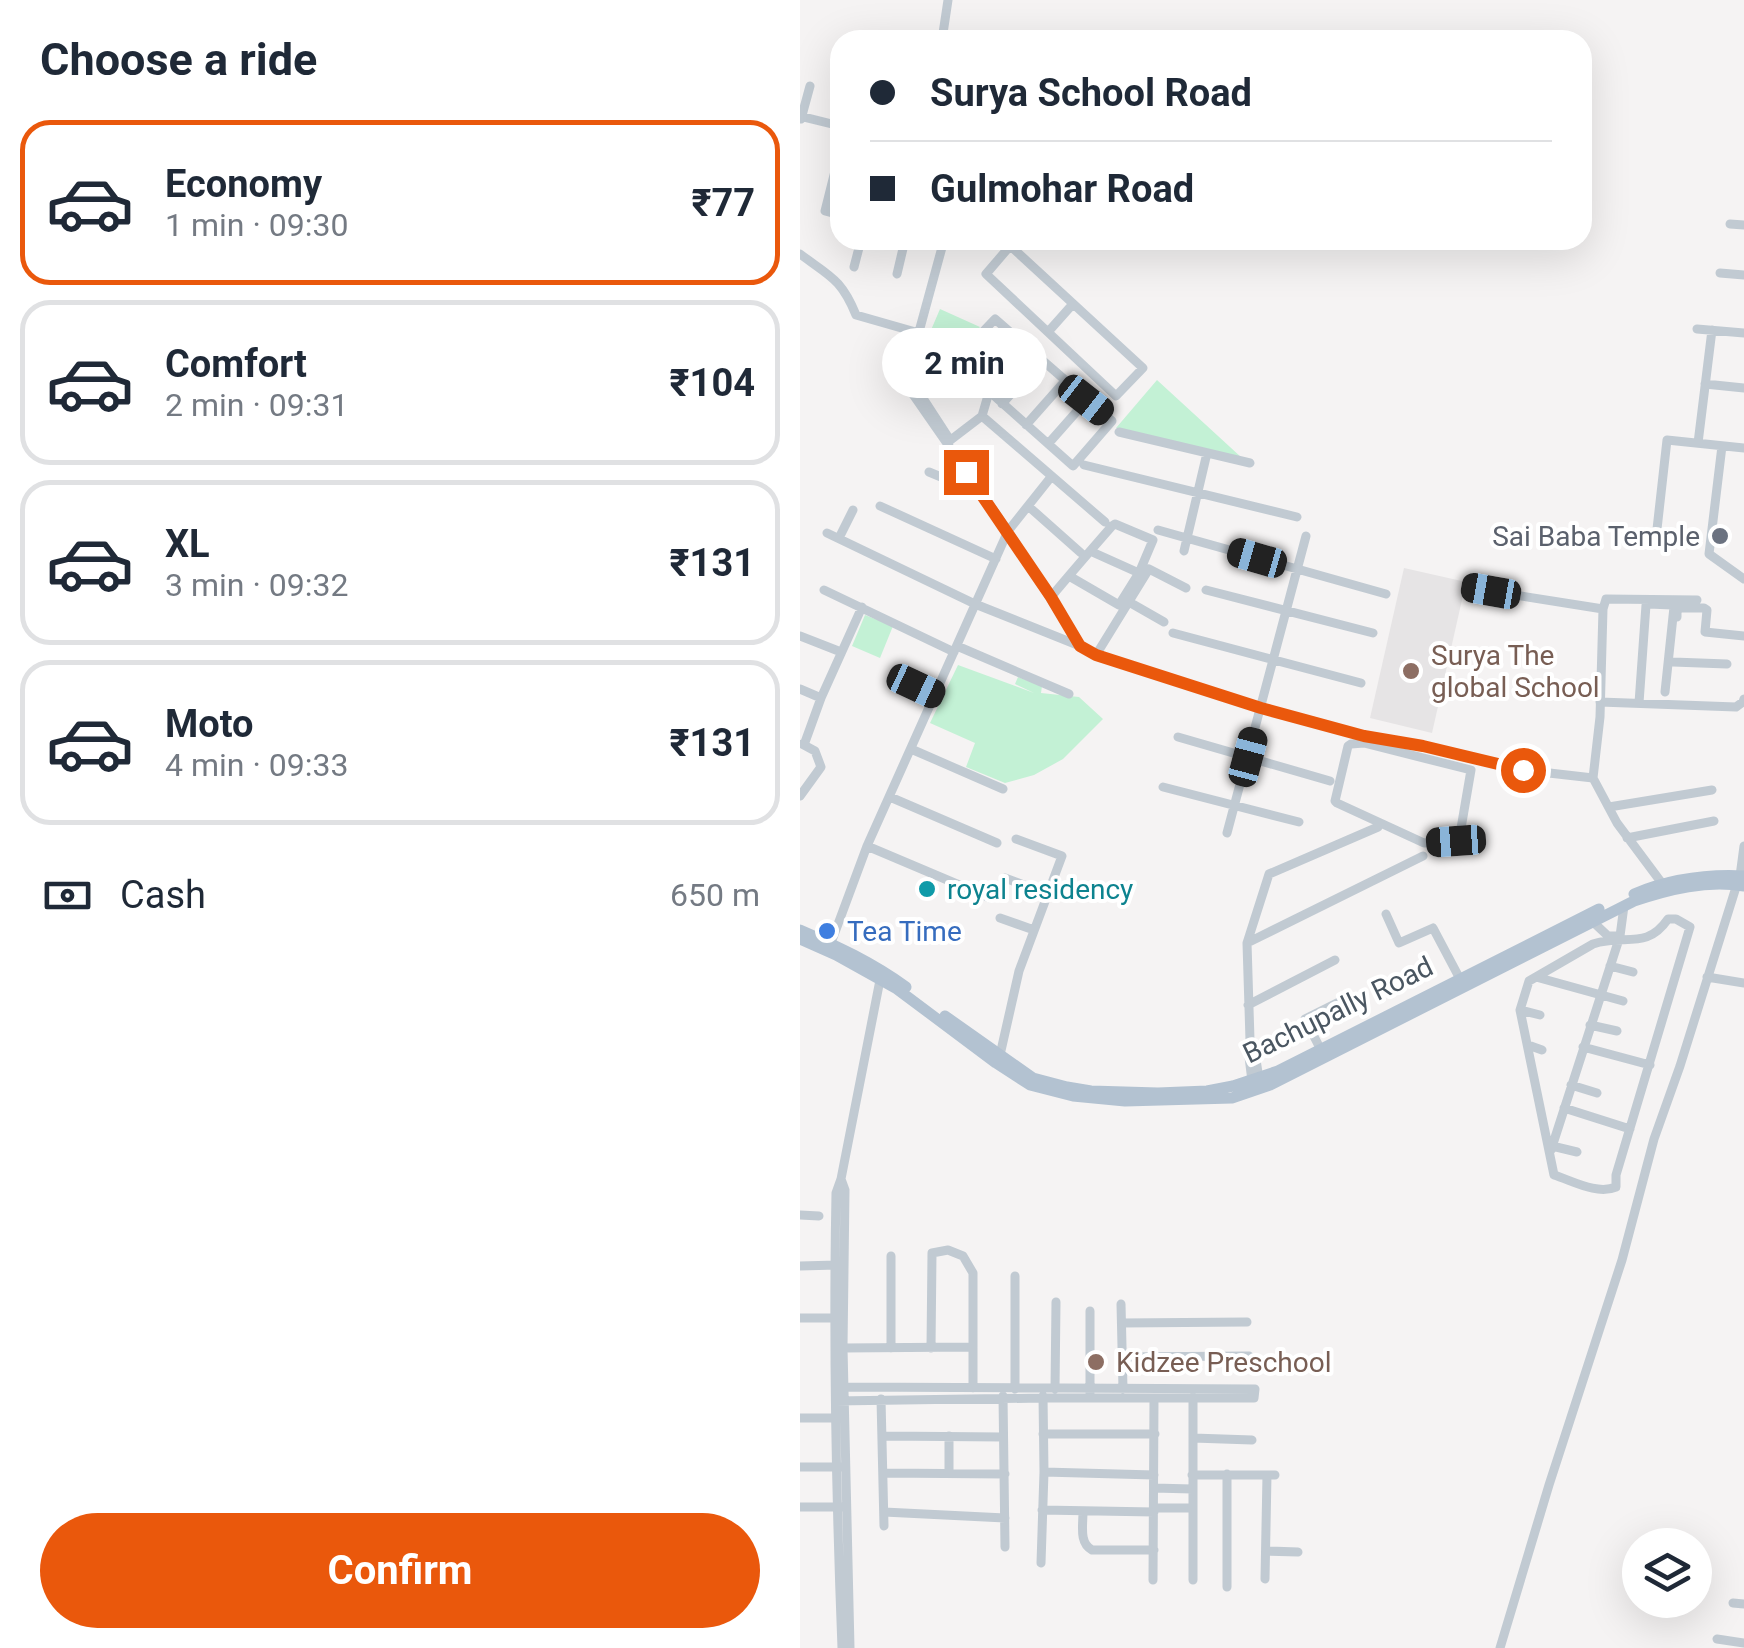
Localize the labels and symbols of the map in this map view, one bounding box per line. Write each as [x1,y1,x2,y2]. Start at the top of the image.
callout: 2 min [884,327,1048,397]
car [1053,370,1119,430]
route end [944,450,989,495]
place label: Sai Baba Temple [1492,520,1700,553]
marker: Sai Baba Temple [1709,525,1731,547]
car [1224,535,1290,581]
car [1459,571,1523,611]
place label: Surya The global School [1431,639,1600,704]
car [882,660,950,712]
marker: Surya The global School [1400,660,1422,682]
car [1226,724,1270,790]
route start [1501,748,1546,793]
car [1425,824,1487,858]
place label: royal residency [947,873,1133,906]
marker: royal residency [916,878,938,900]
place label: Tea Time [847,915,962,948]
marker: Tea Time [816,920,838,942]
street label: Bachupally Road [1238,950,1438,1070]
place label: Kidzee Preschool [1116,1346,1332,1379]
marker: Kidzee Preschool [1085,1351,1107,1373]

